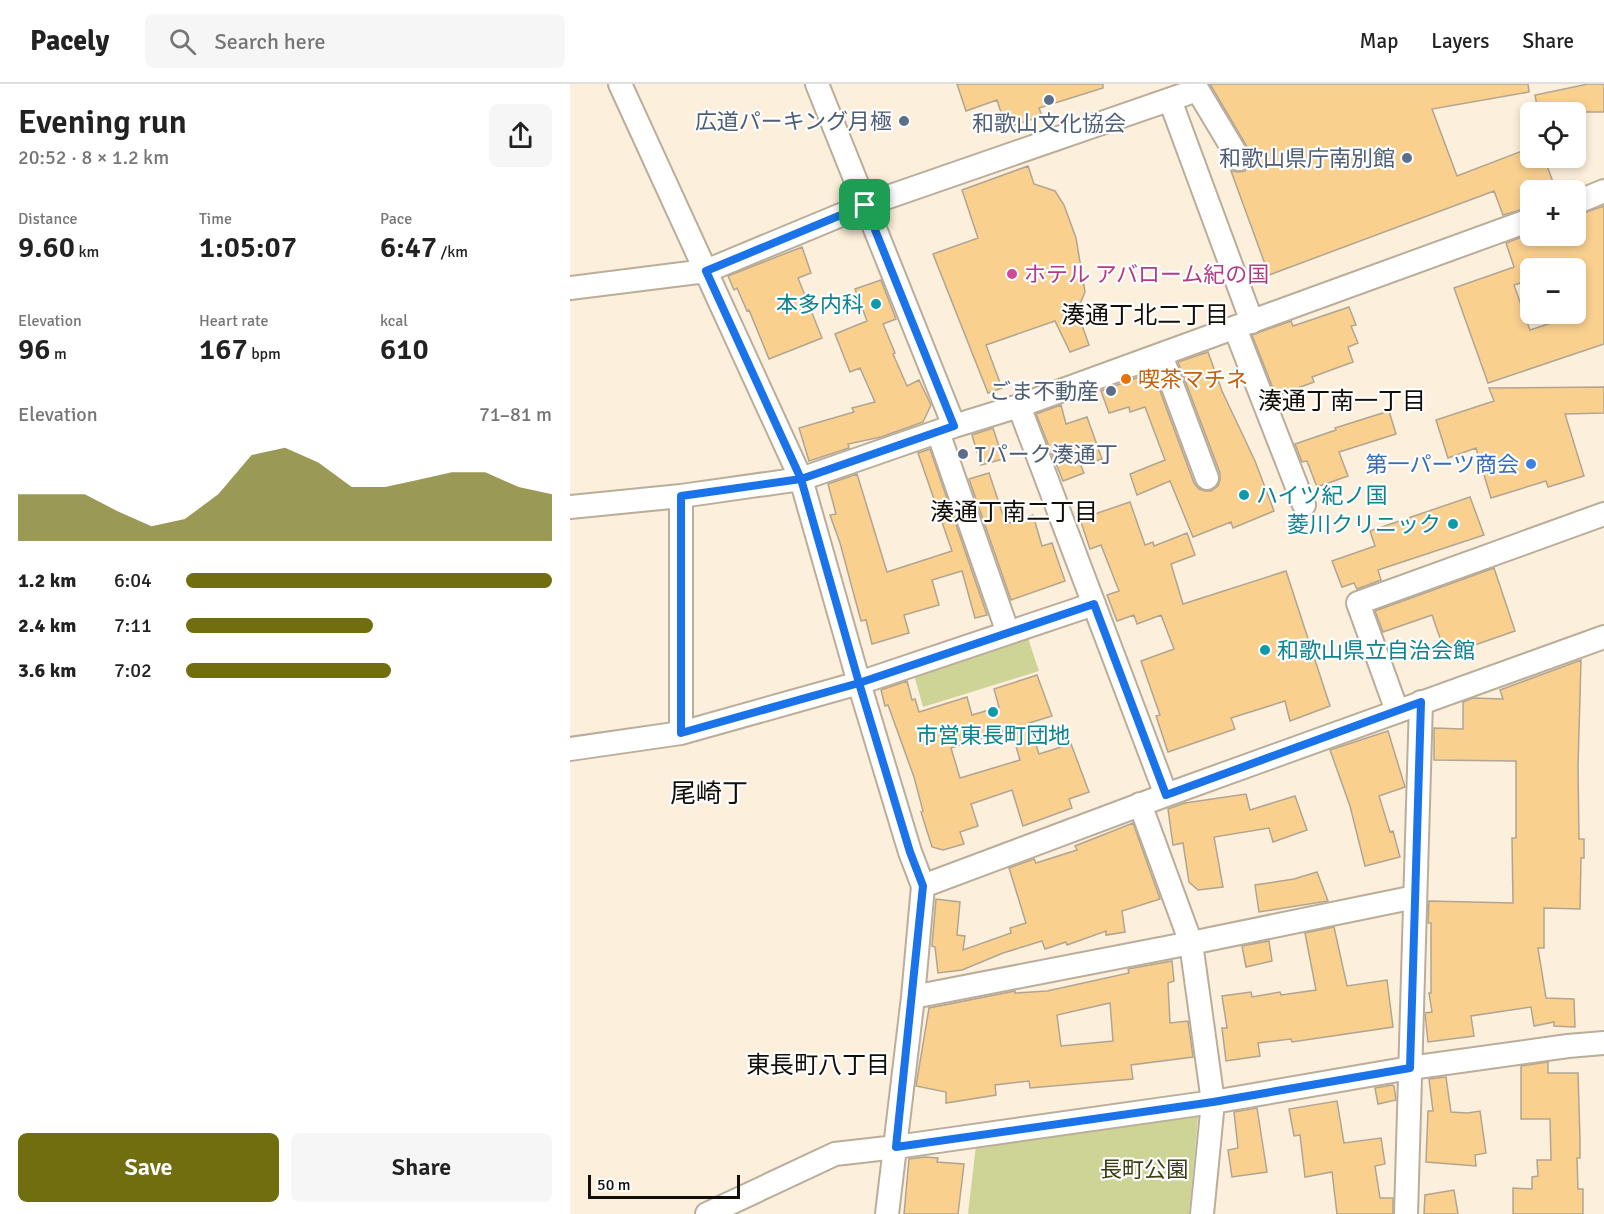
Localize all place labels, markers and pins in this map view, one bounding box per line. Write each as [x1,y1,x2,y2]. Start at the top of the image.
marker: 和歌山文化協会 [1042,93,1056,107]
place label: 広道パーキング月極 [695,108,892,135]
place label: 和歌山文化協会 [972,110,1126,137]
marker: 広道パーキング月極 [897,114,911,128]
place label: 和歌山県庁南別館 [1219,145,1395,172]
marker: 和歌山県庁南別館 [1400,151,1414,165]
pin [839,179,890,230]
place label: ホテル アバローム紀の国 [1024,261,1269,288]
marker: ホテル アバローム紀の国 [1005,267,1019,281]
place label: 本多内科 [776,291,864,318]
marker: 本多内科 [869,297,883,311]
place label: 喫茶マチネ [1138,366,1248,393]
marker: 喫茶マチネ [1119,372,1133,386]
place label: ごま不動産 [989,378,1099,405]
marker: ごま不動産 [1104,384,1118,398]
place label: Tパーク湊通丁 [975,441,1118,468]
marker: Tパーク湊通丁 [956,447,970,461]
place label: 第一パーツ商会 [1365,451,1519,478]
marker: 第一パーツ商会 [1524,457,1538,471]
place label: ハイツ紀ノ国 [1256,482,1388,509]
marker: ハイツ紀ノ国 [1237,488,1251,502]
place label: 菱川クリニック [1287,511,1441,538]
marker: 菱川クリニック [1446,517,1460,531]
place label: 和歌山県立自治会館 [1277,637,1475,664]
marker: 和歌山県立自治会館 [1258,643,1272,657]
marker: 市営東長町団地 [986,705,1000,719]
place label: 市営東長町団地 [916,722,1070,749]

